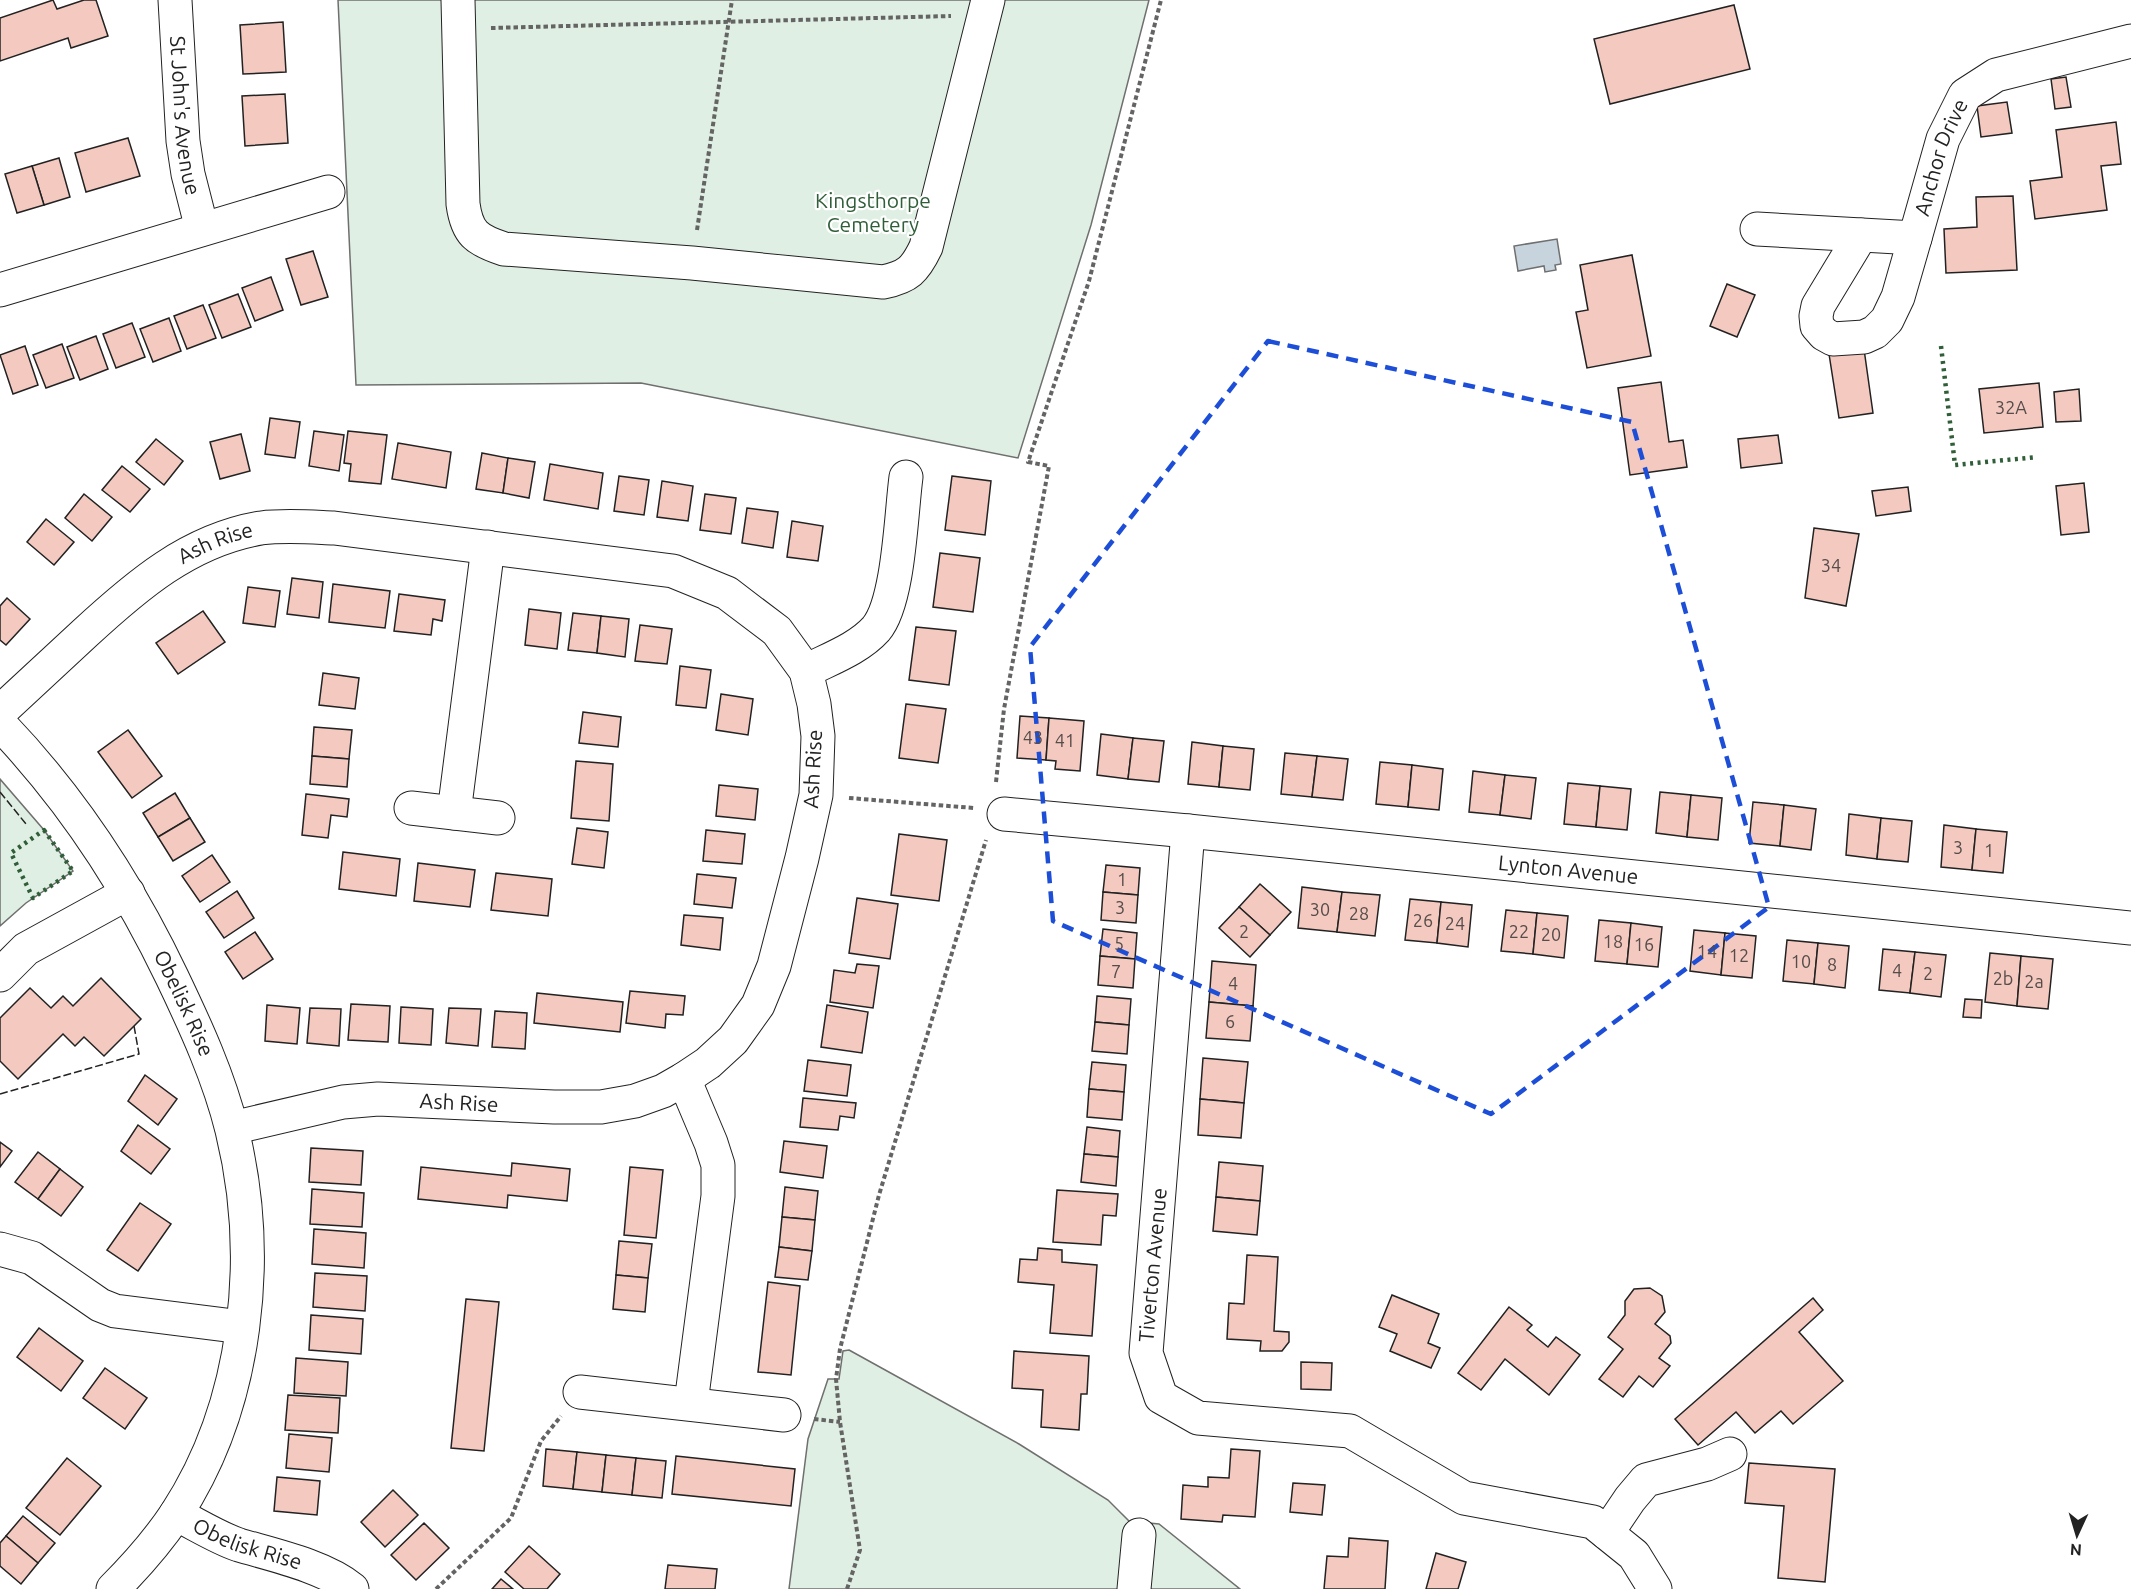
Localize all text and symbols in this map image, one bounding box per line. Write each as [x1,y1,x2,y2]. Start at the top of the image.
street label: St John's Avenue [166,35,206,198]
street label: Anchor Drive [1909,95,1972,218]
park label: Kingsthorpe Cemetery [815,188,931,236]
house number: 32A [1995,397,2027,417]
street label: Ash Rise [173,517,255,568]
house number: 34 [1821,555,1841,575]
house number: 43 [1023,727,1043,747]
street label: Ash Rise [798,729,826,809]
house number: 41 [1055,730,1075,750]
house number: 3 [1953,837,1963,857]
house number: 1 [1984,840,1994,860]
street label: Lynton Avenue [1497,850,1640,888]
house number: 1 [1117,869,1127,889]
house number: 3 [1115,897,1125,917]
house number: 30 [1310,899,1330,919]
house number: 28 [1349,903,1369,923]
house number: 26 [1413,910,1433,930]
house number: 24 [1445,913,1465,933]
house number: 2 [1239,921,1249,941]
house number: 22 [1509,921,1529,941]
house number: 20 [1541,924,1561,944]
house number: 18 [1603,931,1623,951]
house number: 5 [1114,933,1124,953]
house number: 16 [1634,934,1654,954]
house number: 14 [1697,941,1717,961]
house number: 12 [1729,945,1749,965]
street label: Obelisk Rise [150,946,219,1060]
house number: 10 [1791,951,1811,971]
house number: 8 [1827,954,1837,974]
house number: 4 [1892,960,1902,980]
house number: 7 [1111,961,1121,981]
house number: 2 [1923,963,1933,983]
house number: 2b [1993,968,2013,988]
house number: 2a [2024,971,2044,991]
house number: 4 [1228,973,1238,993]
house number: 6 [1225,1011,1235,1031]
street label: Ash Rise [419,1088,499,1116]
street label: Tiverton Avenue [1133,1187,1171,1343]
north arrow [2047,1505,2107,1565]
street label: Obelisk Rise [189,1512,305,1574]
text: N [2069,1541,2083,1559]

